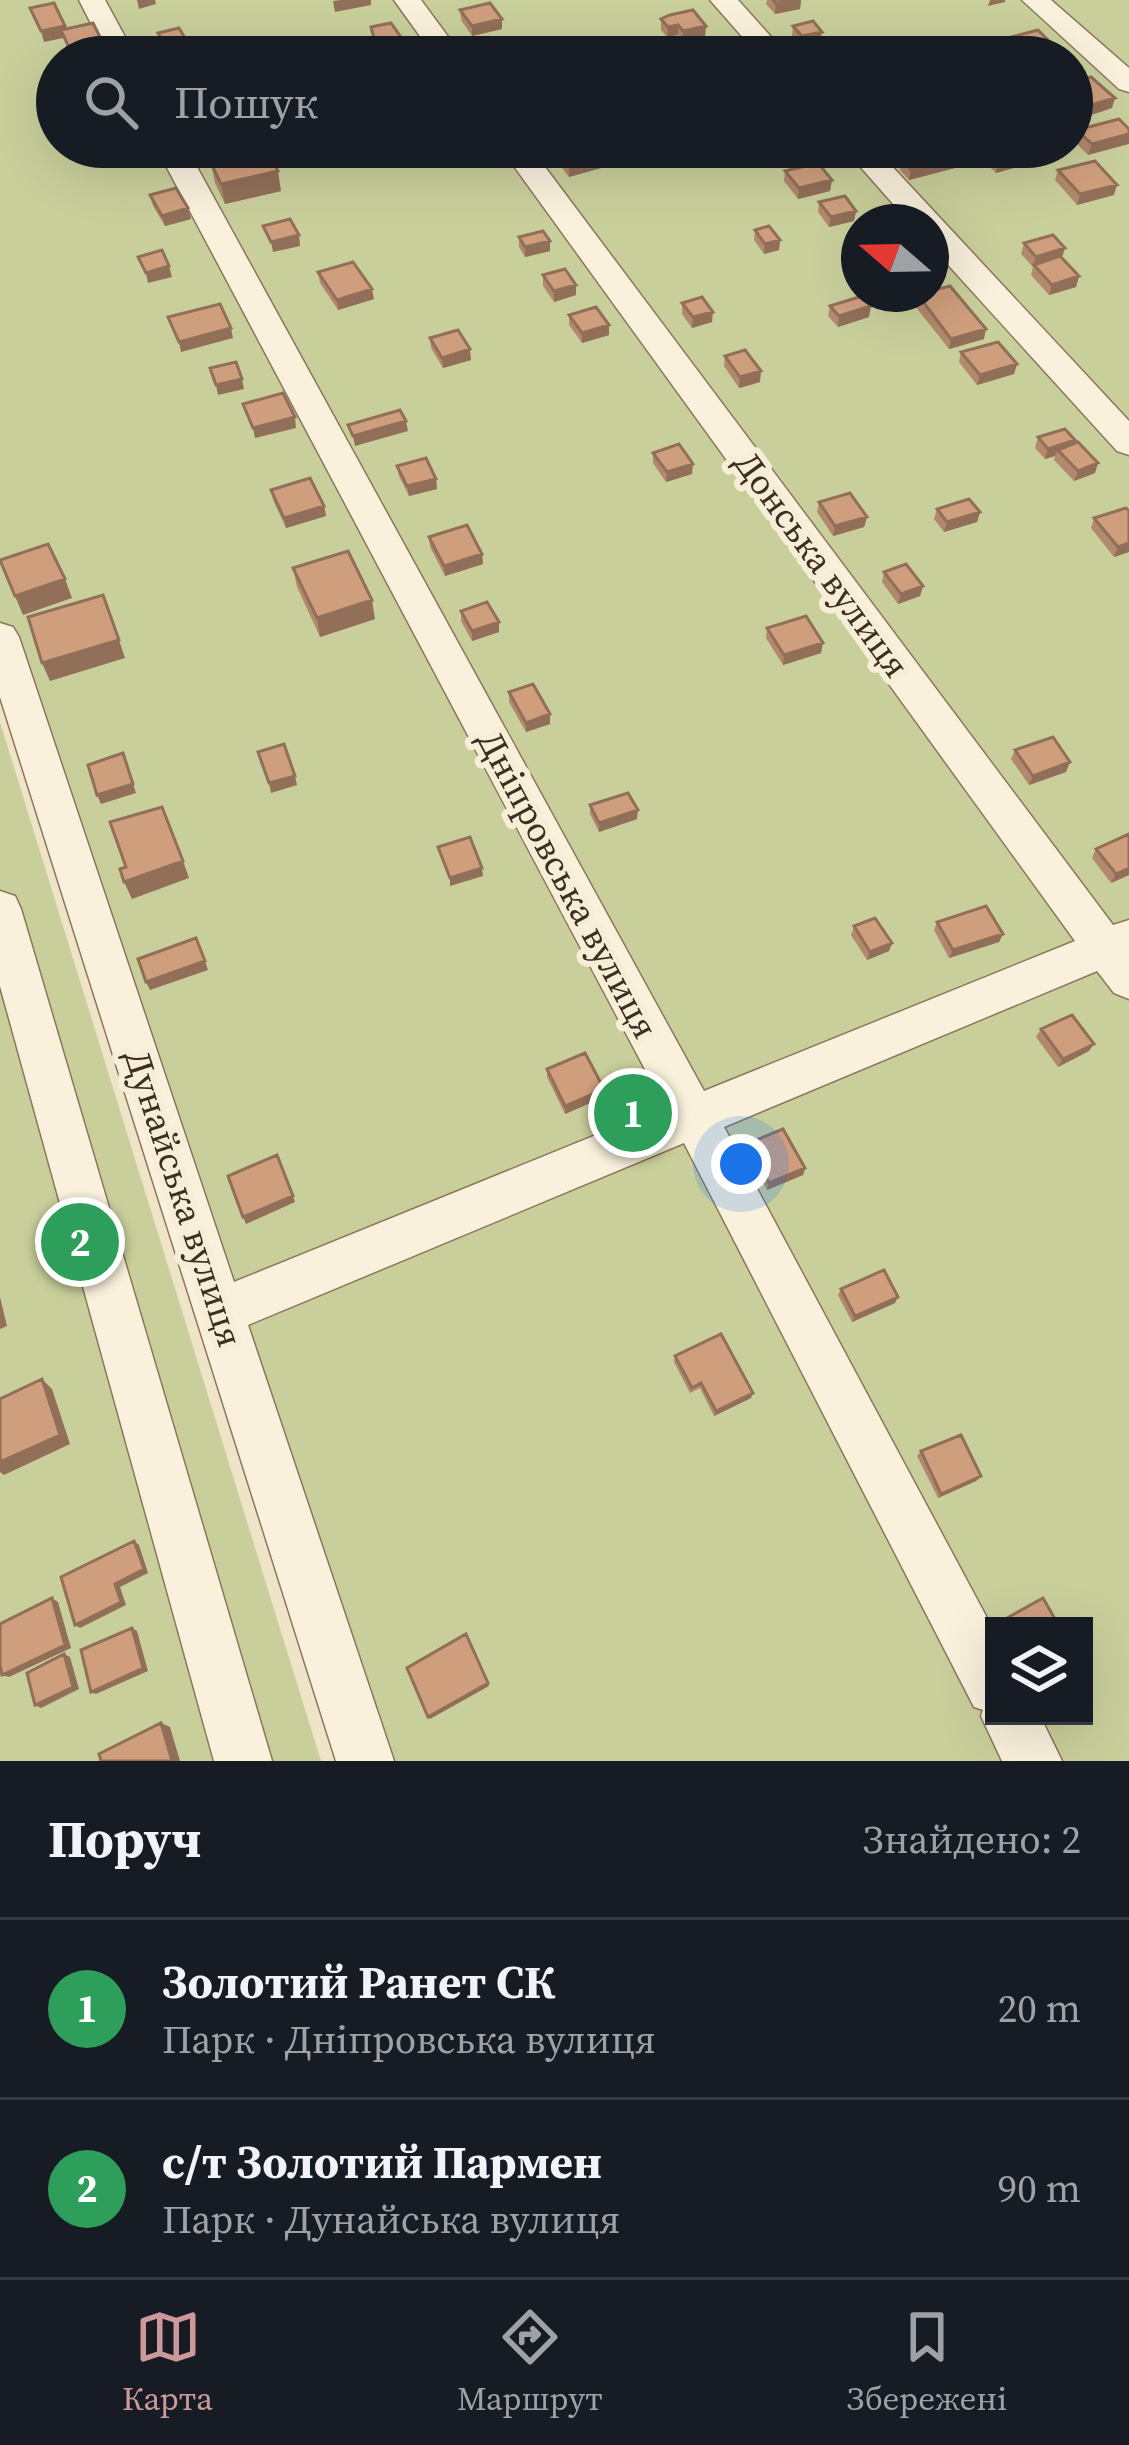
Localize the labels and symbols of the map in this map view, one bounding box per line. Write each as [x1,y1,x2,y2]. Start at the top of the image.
north arrow [841,204,949,312]
street label: Донська вулиця [723,441,921,687]
street label: Дніпровська вулиця [466,721,670,1047]
street label: Дунайська вулиця [113,1043,255,1353]
pin: 1 [594,1068,672,1158]
your location [711,1134,771,1194]
pin: 2 [41,1197,119,1287]

